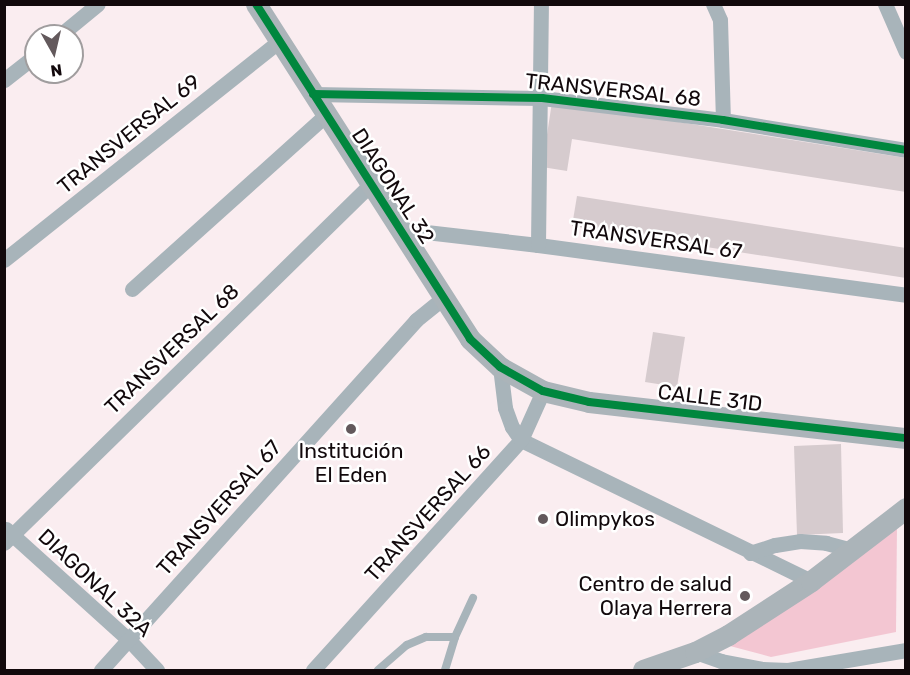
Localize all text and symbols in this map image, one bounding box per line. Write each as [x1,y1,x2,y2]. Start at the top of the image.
north arrow [24,24,84,84]
street label: TRANSVERSAL 68 [524,68,702,112]
street label: TRANSVERSAL 69 [53,69,205,199]
street label: DIAGONAL 32 [346,123,440,249]
street label: TRANSVERSAL 67 [568,215,744,265]
street label: TRANSVERSAL 68 [99,278,245,420]
street label: CALLE 31D [656,379,764,417]
marker: Institución El Eden [344,422,358,436]
street label: TRANSVERSAL 67 [151,435,287,581]
place label: Institución El Eden [299,438,403,488]
street label: TRANSVERSAL 66 [360,439,496,587]
place label: Olimpykos [555,506,655,532]
marker: Olimpykos [536,512,550,526]
street label: DIAGONAL 32A [33,524,157,642]
place label: Centro de salud Olaya Herrera [579,571,732,621]
marker: Centro de salud Olaya Herrera [736,587,754,605]

